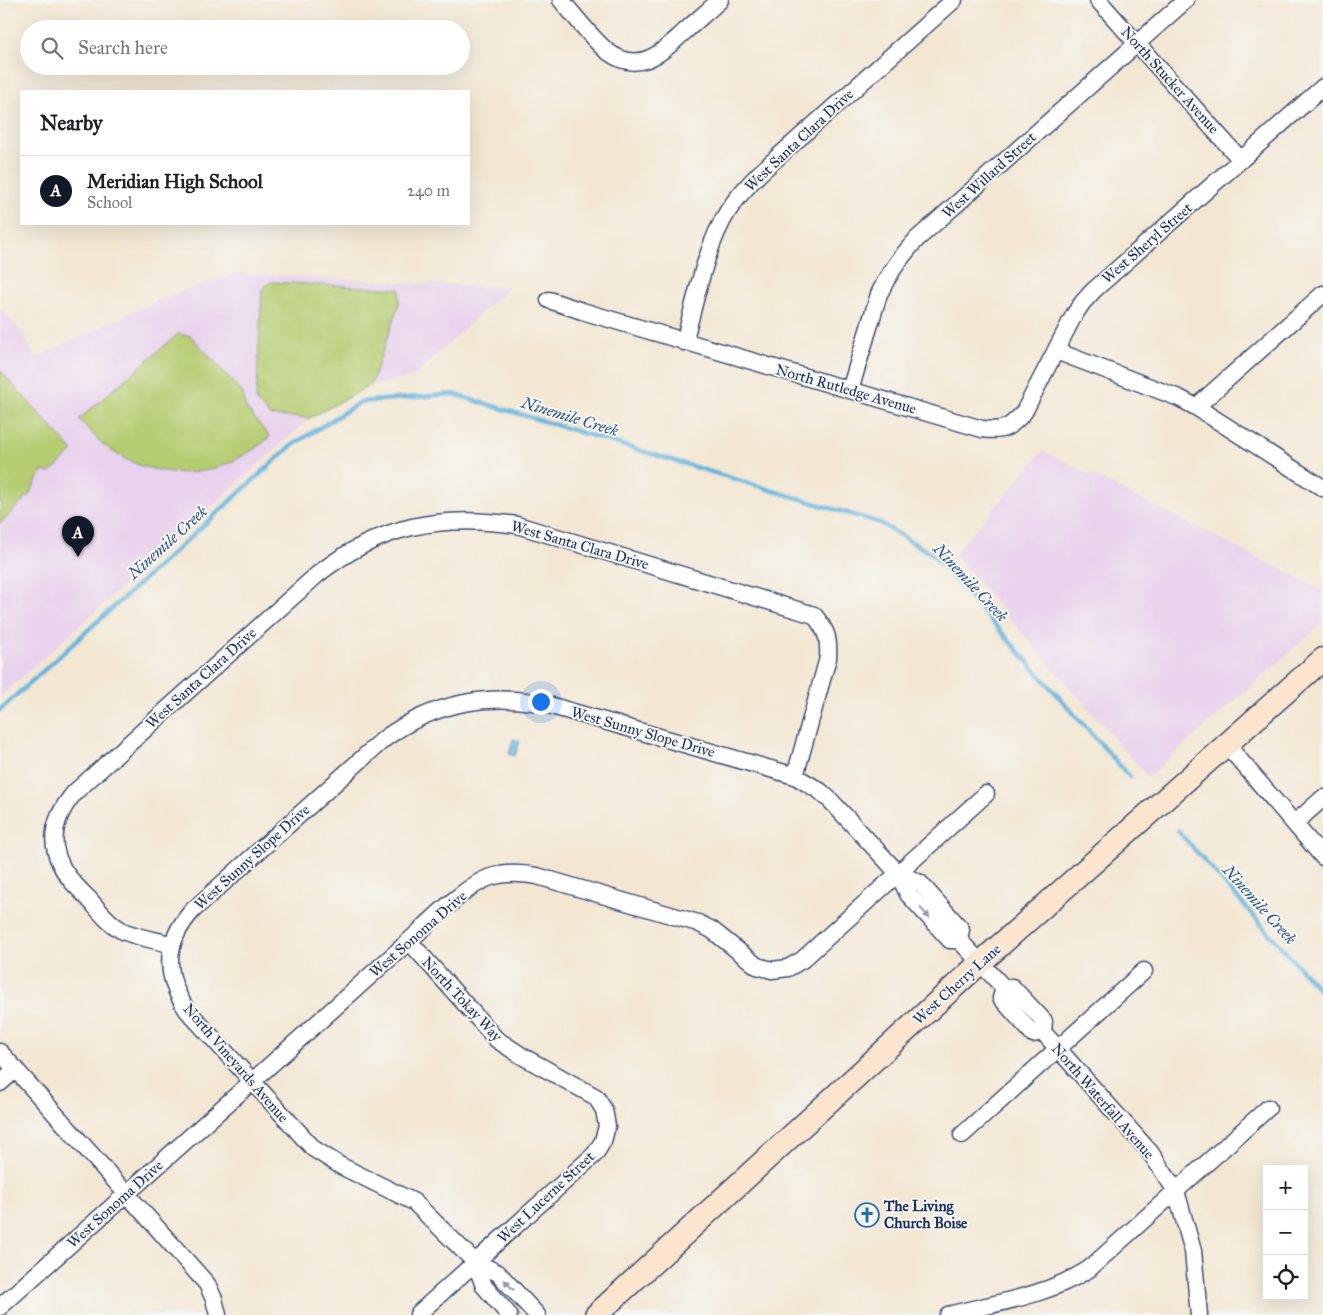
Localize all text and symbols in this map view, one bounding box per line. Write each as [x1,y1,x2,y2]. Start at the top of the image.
search box [20,20,470,75]
street label: North Stucker Avenue [1117,23,1223,137]
icon: search [38,34,66,62]
text: Search here [78,36,168,59]
street label: West Santa Clara Drive [741,85,857,195]
text: Nearby [40,110,103,136]
street label: West Willard Street [938,128,1040,222]
text: Meridian High School [87,170,263,193]
text: A [51,181,61,200]
text: 240 m [407,181,450,200]
text: School [87,193,132,212]
street label: West Sheryl Street [1098,198,1197,287]
street label: North Rutledge Avenue [774,360,918,418]
water label: Ninemile Creek [518,392,621,440]
water label: Ninemile Creek [123,502,211,584]
pin: A [62,516,94,557]
street label: West Santa Clara Drive [509,517,651,573]
water label: Ninemile Creek [929,538,1012,626]
street label: West Santa Clara Drive [142,624,260,732]
your location [528,689,554,715]
street label: West Sunny Slope Drive [569,703,717,761]
street label: West Sunny Slope Drive [191,801,313,913]
water label: Ninemile Creek [1218,860,1300,948]
street label: West Sonoma Drive [366,887,470,981]
one-way arrow [919,906,931,918]
street label: West Cherry Lane [909,940,1005,1028]
street label: North Tokay Way [418,953,507,1046]
street label: North Vineyards Avenue [179,1000,293,1126]
street label: North Waterfall Avenue [1048,1039,1158,1163]
street label: West Lucerne Street [494,1147,599,1247]
street label: West Sonoma Drive [63,1156,167,1252]
map controls [1263,1165,1308,1300]
button: + [1263,1165,1308,1210]
place label: The Living Church Boise [883,1197,968,1232]
church icon: The Living Church Boise [854,1202,880,1228]
button: − [1263,1210,1308,1255]
button: locate [1263,1255,1308,1300]
one-way arrow [503,1279,515,1291]

